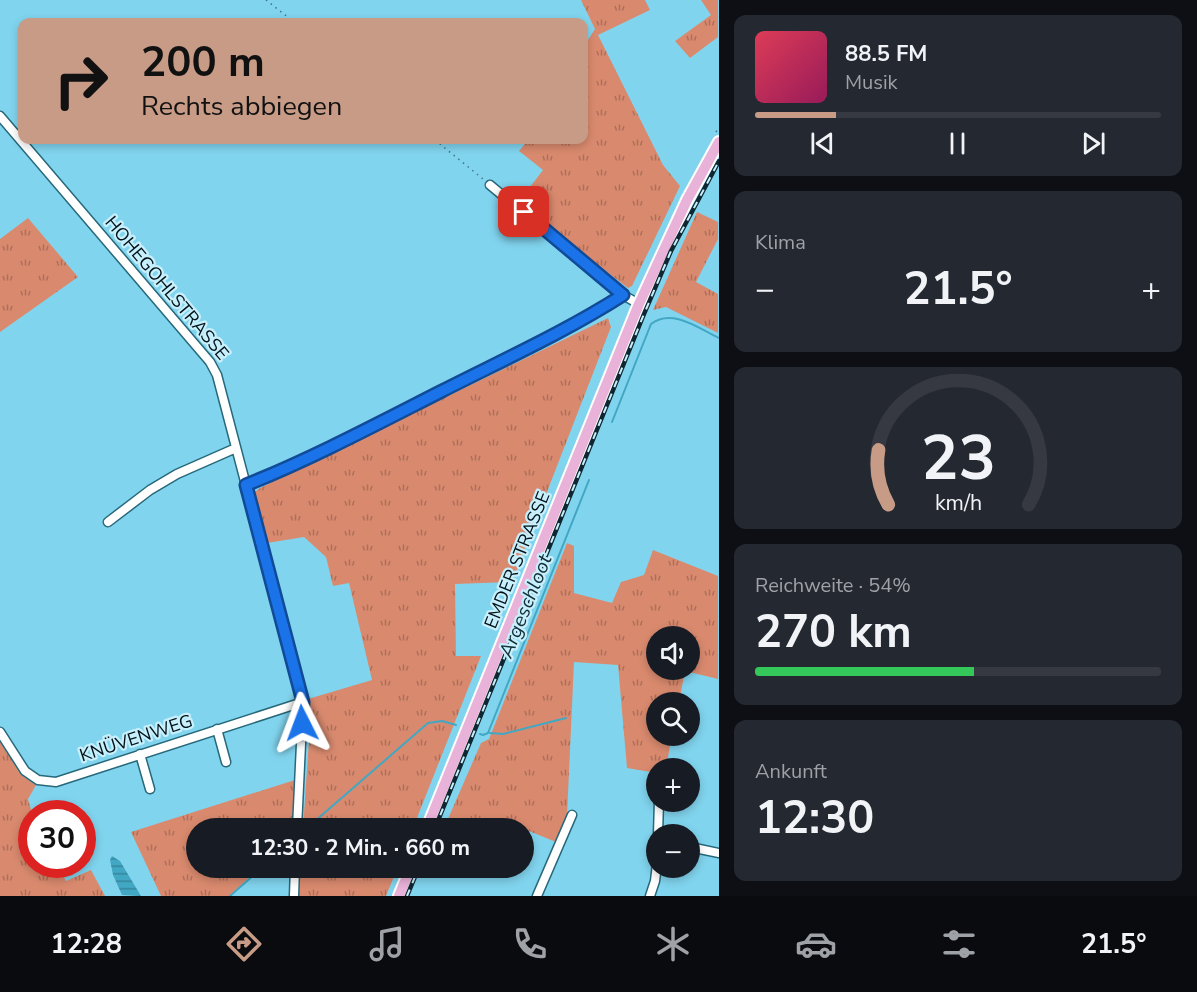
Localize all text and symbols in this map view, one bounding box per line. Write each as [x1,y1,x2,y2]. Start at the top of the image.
text: 200 m [141,34,265,91]
text: 88.5 FM [845,39,927,69]
icon: right [42,42,120,120]
text: Musik [845,69,898,96]
text: Rechts abbiegen [141,88,342,125]
icon: previous [806,127,839,160]
icon: pause [941,127,974,160]
icon: next [1077,127,1110,160]
pin [498,186,549,237]
icon: arrive [507,195,540,228]
street label: HOHEGOHLSTRASSE [100,211,234,365]
text: Klima [755,229,806,256]
text: 21.5° [903,259,1013,320]
text: − [755,267,775,312]
text: + [1141,267,1161,312]
text: 23 [921,416,995,501]
street label: EMDER STRASSE [479,488,555,632]
text: km/h [934,488,982,518]
water label: Argeschloot [492,550,559,663]
text: Reichweite · 54% [755,572,911,599]
text: 270 km [755,602,912,663]
map controls [646,626,700,878]
button: sound [646,626,700,680]
position arrow [270,691,334,755]
button: search [646,692,700,746]
street label: KNÜVENWEG [77,708,195,768]
button: + [646,758,700,812]
text: Ankunft [755,758,827,785]
text: 12:30 [755,788,874,849]
speed limit sign: 30 [18,800,96,878]
button: − [646,824,700,878]
text: 12:30 · 2 Min. · 660 m [250,833,470,863]
icon: directions [223,923,265,965]
icon: music [366,923,408,965]
icon: phone [509,923,551,965]
icon: climate [652,923,694,965]
icon: car [795,923,837,965]
icon: filters [938,923,980,965]
text: 12:28 [50,926,122,963]
text: 21.5° [1081,926,1146,963]

